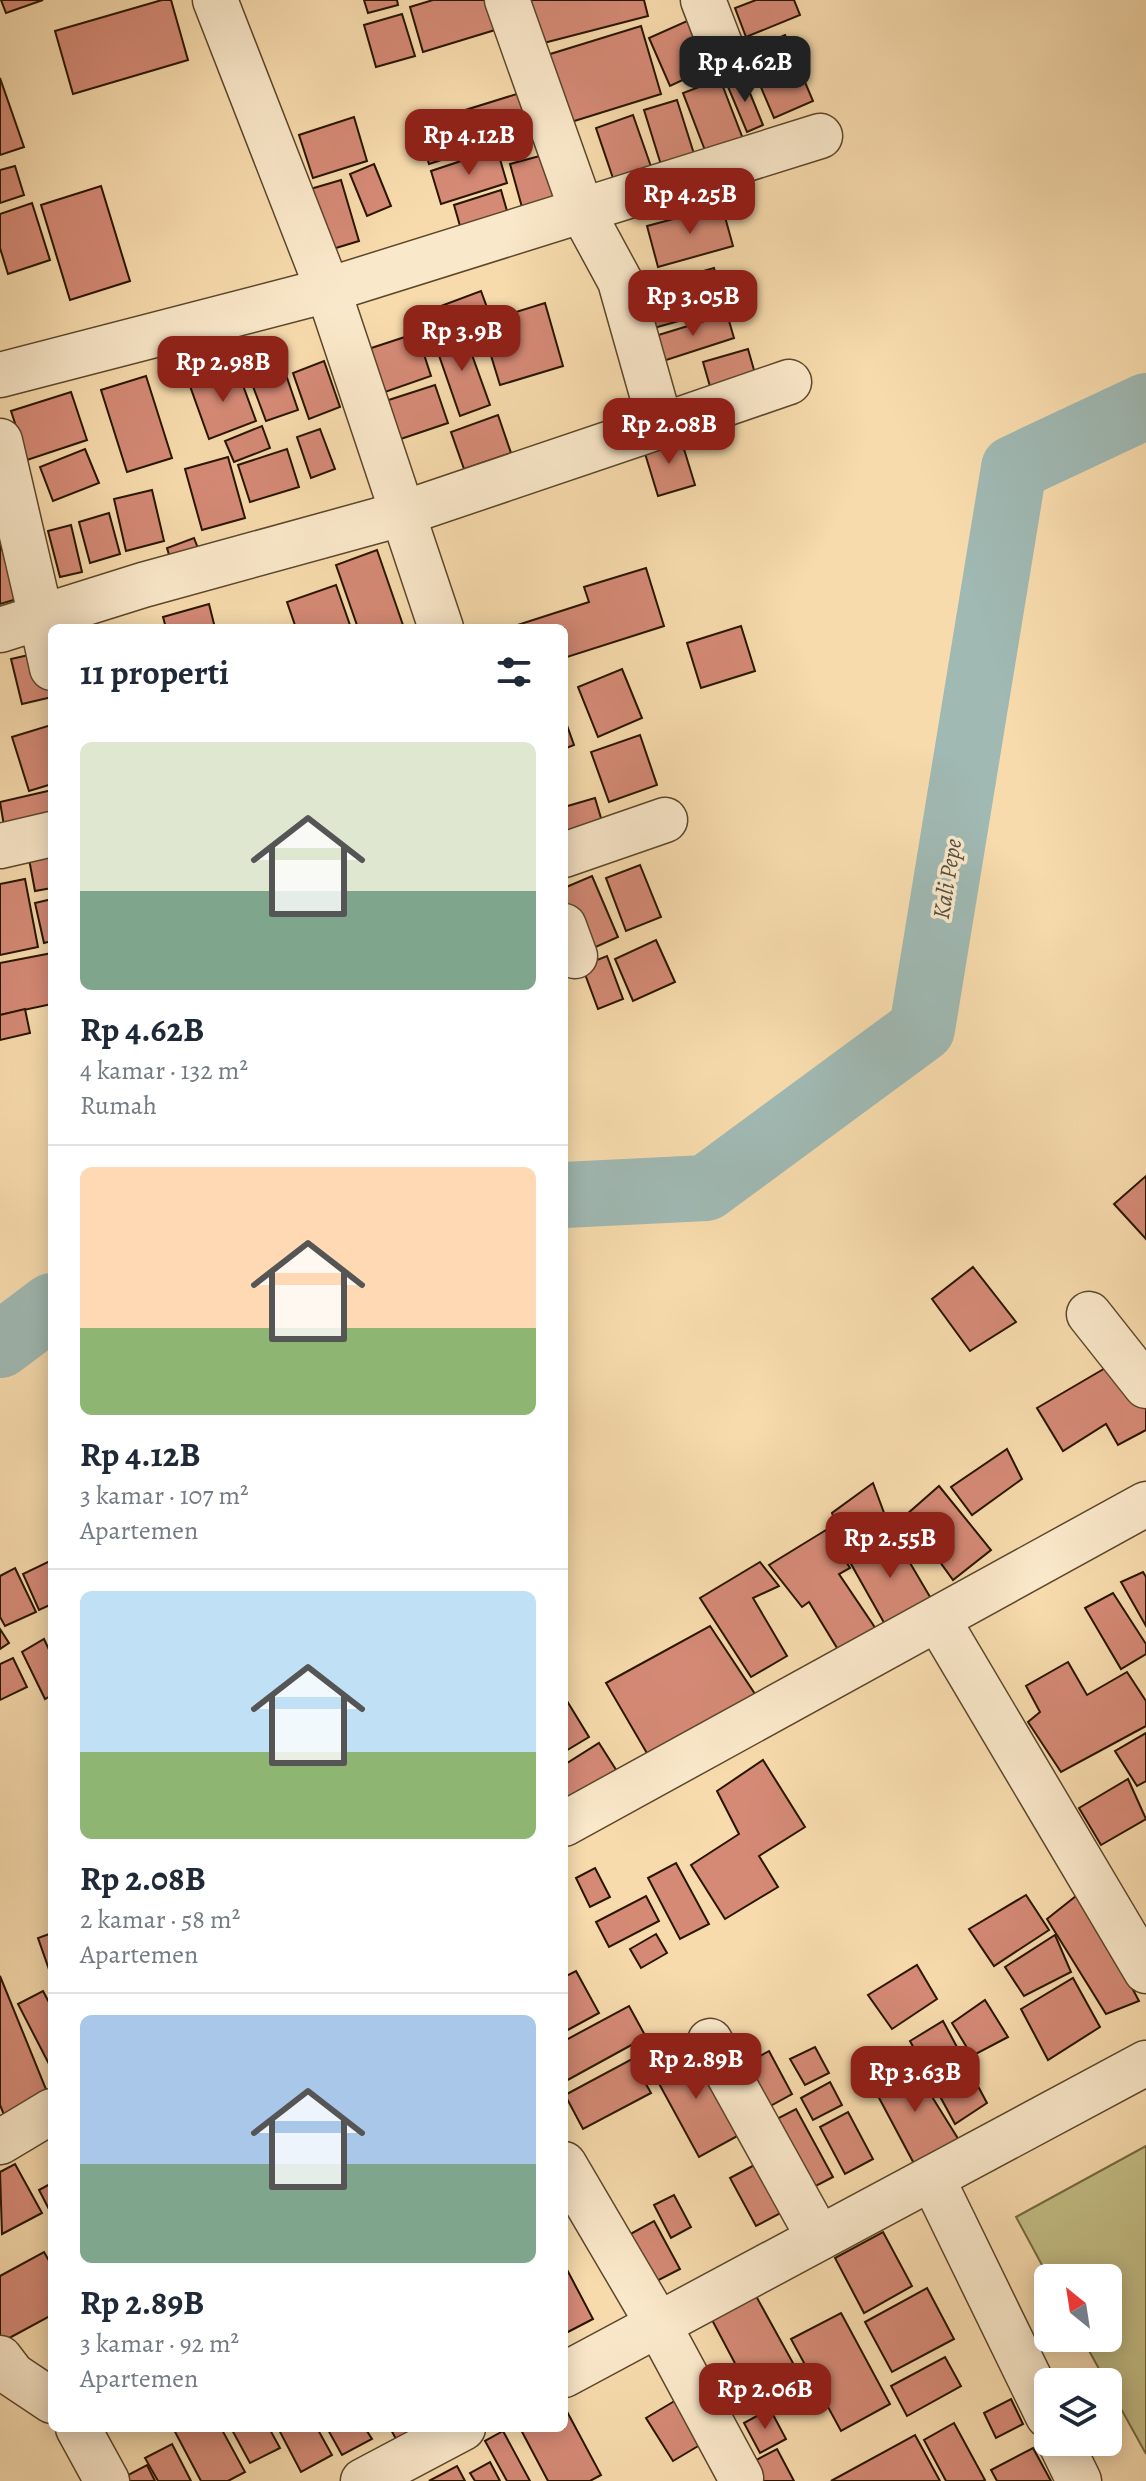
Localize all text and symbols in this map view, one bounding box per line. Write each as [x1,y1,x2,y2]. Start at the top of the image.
pin: Rp 4.62B [662,36,828,104]
text: Rp 4.62B [697,44,793,79]
pin: Rp 4.12B [386,109,552,177]
text: Rp 4.12B [423,117,515,152]
pin: Rp 4.25B [607,168,773,236]
text: Rp 4.25B [643,176,737,211]
pin: Rp 3.05B [610,270,776,338]
text: Rp 3.05B [646,278,740,313]
pin: Rp 3.9B [388,305,536,373]
text: Rp 3.9B [421,313,503,348]
pin: Rp 2.98B [140,336,306,404]
text: Rp 2.98B [175,344,271,379]
pin: Rp 2.08B [586,398,752,466]
text: Rp 2.08B [621,406,717,441]
text: 11 properti [80,649,229,696]
icon: filters [492,650,536,694]
icon: home [236,794,380,938]
water label: Kali Pepe [925,836,969,922]
text: Rp 4.62B [80,1006,204,1053]
text: 4 kamar · 132 m² [80,1053,248,1088]
text: Rumah [80,1088,157,1123]
icon: home [236,1219,380,1363]
text: Rp 4.12B [80,1431,201,1478]
text: 3 kamar · 107 m² [80,1478,249,1513]
pin: Rp 2.55B [807,1512,973,1580]
text: Apartemen [80,1513,198,1548]
text: Rp 2.55B [844,1520,936,1555]
icon: home [236,1643,380,1787]
text: Rp 2.08B [80,1855,206,1902]
text: 2 kamar · 58 m² [80,1902,240,1937]
text: Apartemen [80,1937,198,1972]
pin: Rp 2.89B [613,2033,779,2101]
text: Rp 2.89B [648,2041,744,2076]
pin: Rp 3.63B [832,2046,998,2114]
text: Rp 3.63B [869,2054,961,2089]
icon: home [236,2067,380,2211]
north arrow [1034,2264,1122,2352]
map controls [1034,2264,1122,2456]
text: Rp 2.89B [80,2279,204,2326]
text: 3 kamar · 92 m² [80,2326,239,2361]
text: Apartemen [80,2361,198,2396]
pin: Rp 2.06B [682,2363,848,2431]
button: layers [1034,2368,1122,2456]
text: Rp 2.06B [717,2371,813,2406]

